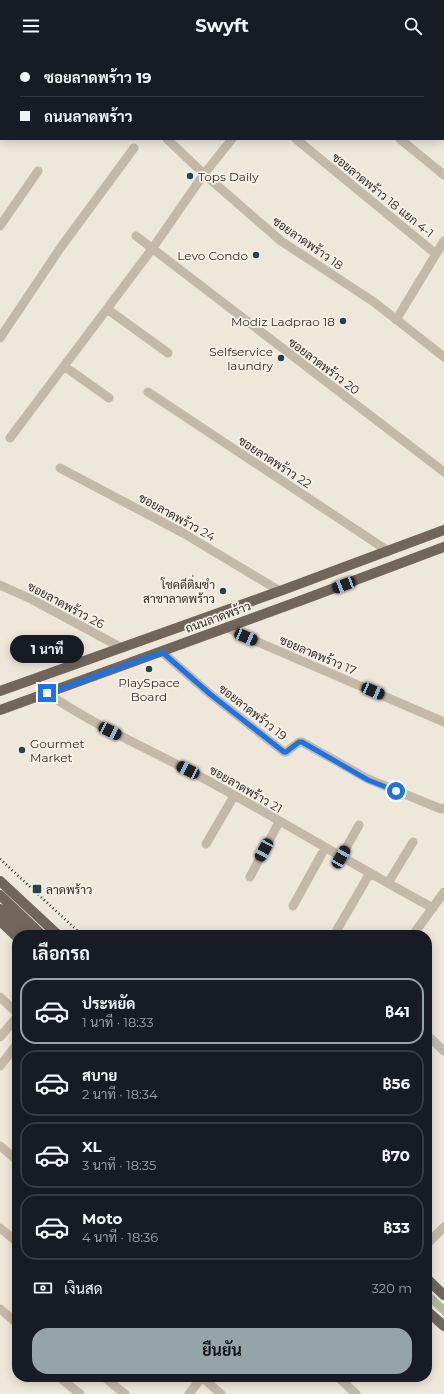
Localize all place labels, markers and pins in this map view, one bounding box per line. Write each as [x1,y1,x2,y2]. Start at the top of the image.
place label: Tops Daily [198,169,259,184]
marker: Tops Daily [185,171,195,181]
place label: Levo Condo [177,248,248,263]
marker: Levo Condo [251,250,261,260]
place label: Modiz Ladprao 18 [231,314,335,329]
marker: Modiz Ladprao 18 [338,316,348,326]
place label: Selfservice laundry [209,344,273,373]
marker: Selfservice laundry [276,353,286,363]
place label: โชคดีติ่มซำ สาขาลาดพร้าว [143,574,215,606]
marker: โชคดีติ่มซำ สาขาลาดพร้าว [218,586,228,596]
marker: PlaySpace Board [144,664,154,674]
place label: PlaySpace Board [118,675,180,704]
place label: Gourmet Market [30,736,85,765]
marker: Gourmet Market [17,745,27,755]
place label: ลาดพร้าว [46,882,92,897]
marker: ลาดพร้าว [31,883,43,895]

